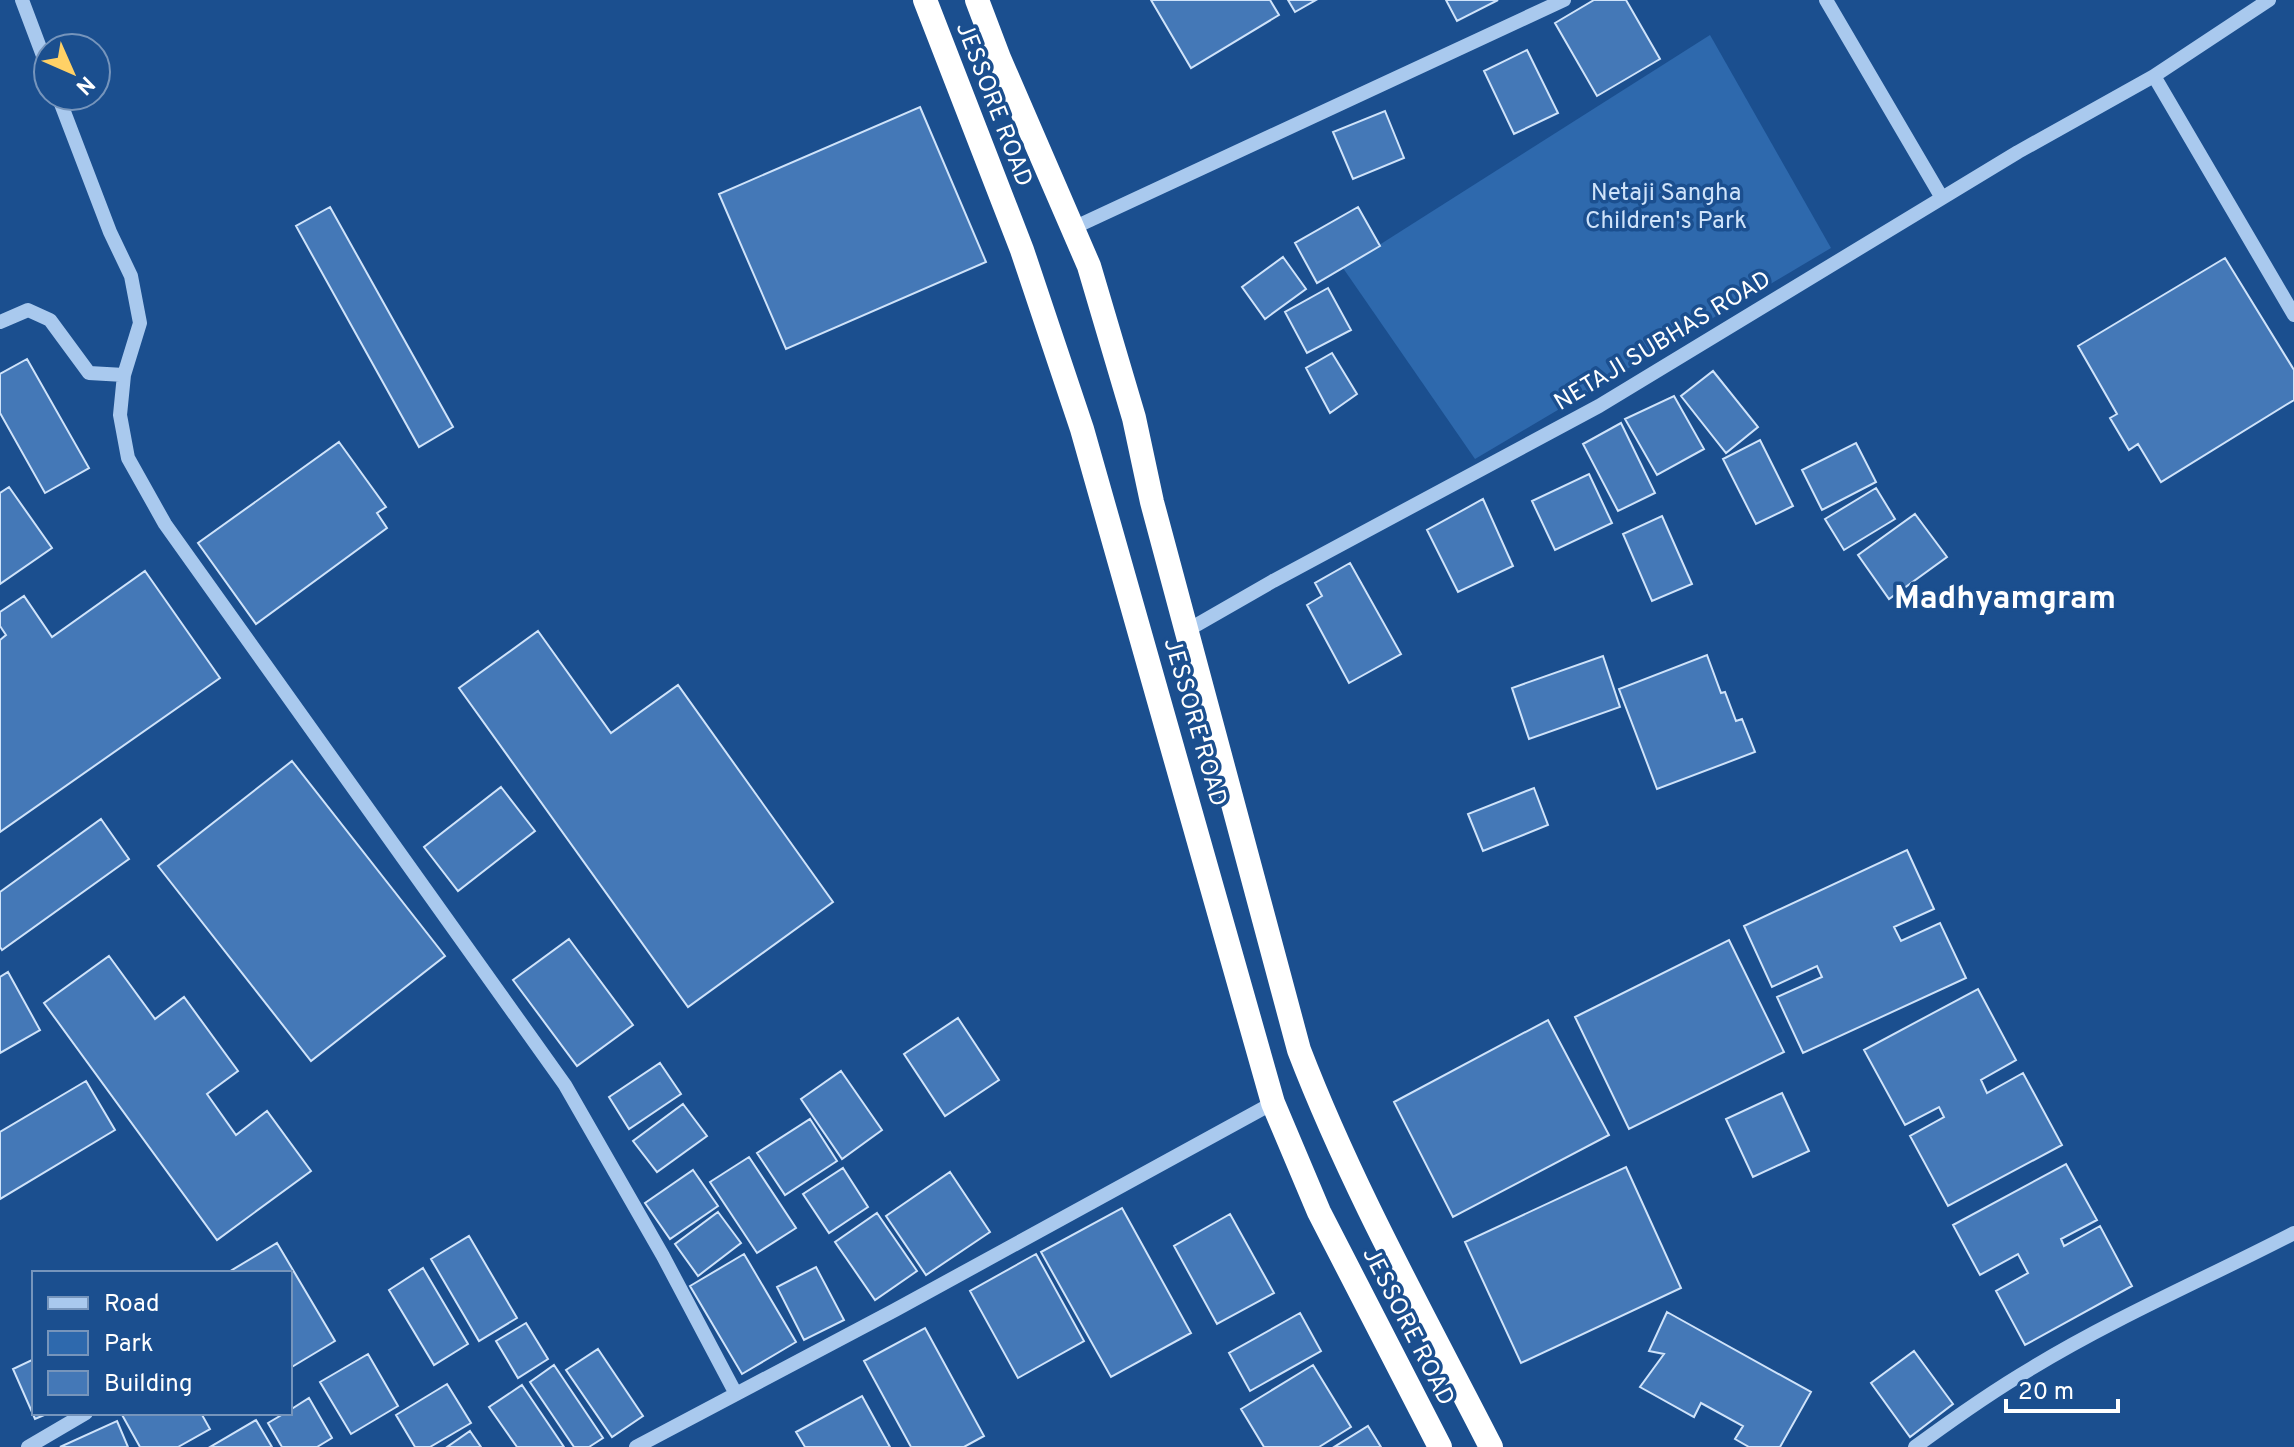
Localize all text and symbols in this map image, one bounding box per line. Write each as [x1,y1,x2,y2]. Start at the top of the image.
street label: JESSORE ROAD [948,18,1038,191]
north arrow [32,32,112,112]
text: N [69,69,100,100]
park label: Netaji Sangha Children's Park [1585,179,1747,237]
street label: NETAJI SUBHAS ROAD [1549,265,1777,418]
district label: Madhyamgram [1894,580,2116,620]
street label: JESSORE ROAD [1156,635,1232,810]
street label: JESSORE ROAD [1354,1243,1460,1411]
legend [32,1271,292,1415]
text: Road [104,1290,160,1320]
text: Park [104,1330,154,1360]
scale bar [2006,1363,2118,1413]
text: Building [104,1370,193,1400]
text: 20 m [2018,1378,2074,1408]

